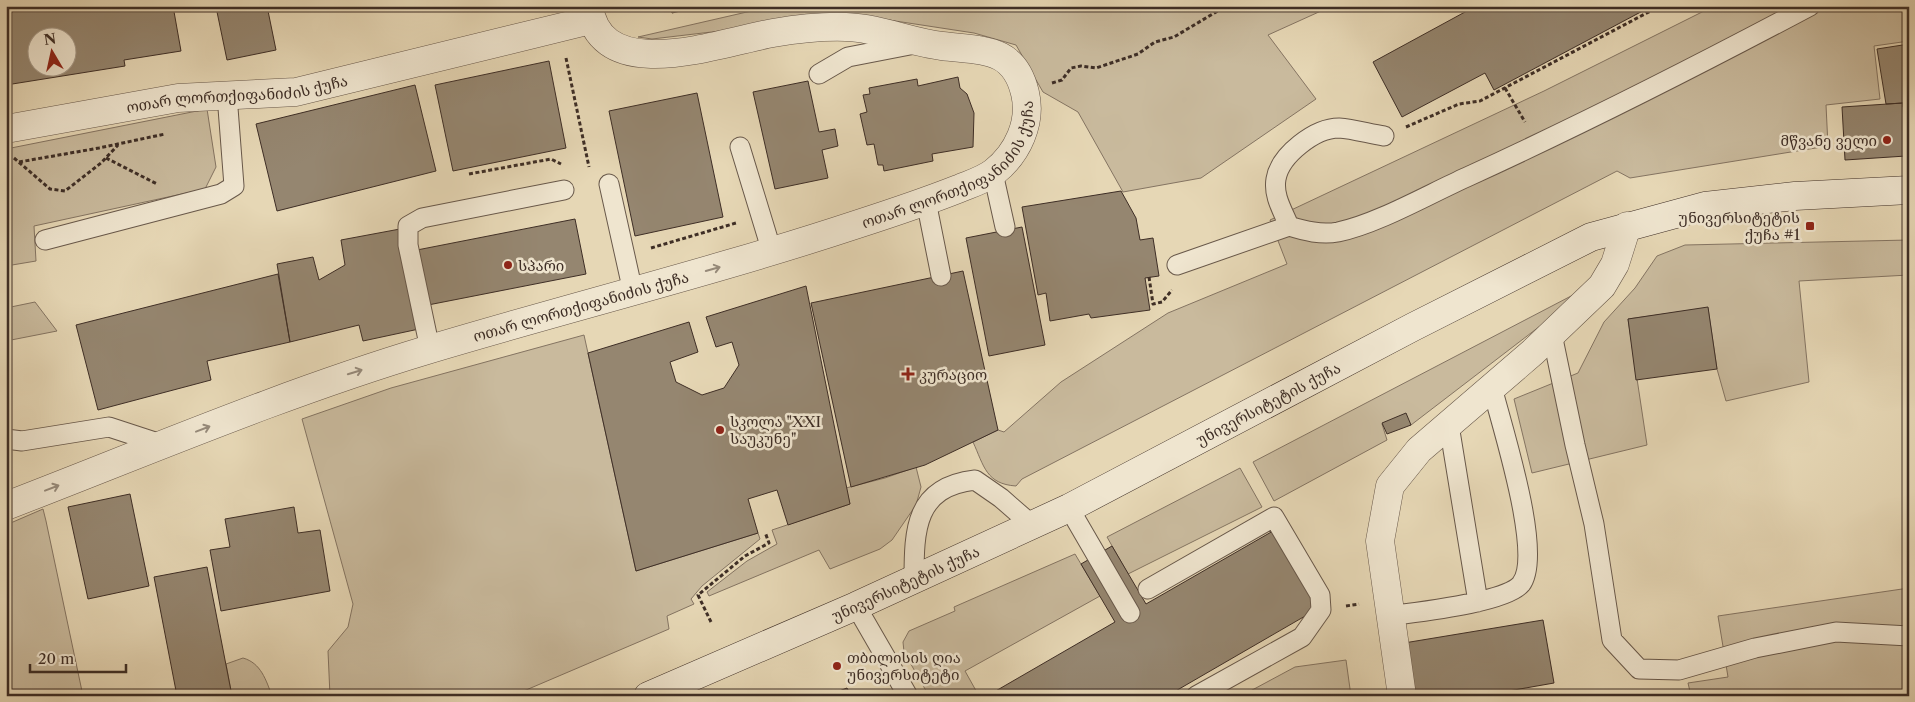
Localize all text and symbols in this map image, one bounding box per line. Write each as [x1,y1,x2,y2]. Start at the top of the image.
north arrow [28,28,78,78]
text: N [43,29,57,49]
street label: ოთარ ლორთქიფანიძის ქუჩა [125,70,349,117]
street label: ოთარ ლორთქიფანიძის ქუჩა [859,100,1036,232]
place label: მწვანე ველი [1780,131,1877,150]
marker: მწვანე ველი [1881,134,1893,146]
place label: უნივერსიტეტის ქუჩა #1 [1679,208,1801,244]
marker: უნივერსიტეტის ქუჩა #1 [1804,220,1816,232]
place label: სპარი [518,256,564,275]
marker: სპარი [502,259,514,271]
one-way arrow [705,264,721,274]
street label: ოთარ ლორთქიფანიძის ქუჩა [471,267,691,345]
street label: უნივერსიტეტის ქუჩა [1193,358,1343,449]
place label: კურაციო [919,365,987,384]
one-way arrow [347,367,363,377]
marker: კურაციო [901,367,915,381]
place label: სკოლა "XXI საუკუნე" [730,412,821,448]
one-way arrow [195,424,210,434]
marker: სკოლა "XXI საუკუნე" [714,424,726,436]
one-way arrow [44,483,59,492]
street label: უნივერსიტეტის ქუჩა [829,541,982,625]
scale bar [30,642,126,674]
place label: თბილისის ღია უნივერსიტეტი [847,648,961,684]
text: 20 m [38,649,74,668]
marker: თბილისის ღია უნივერსიტეტი [831,660,843,672]

